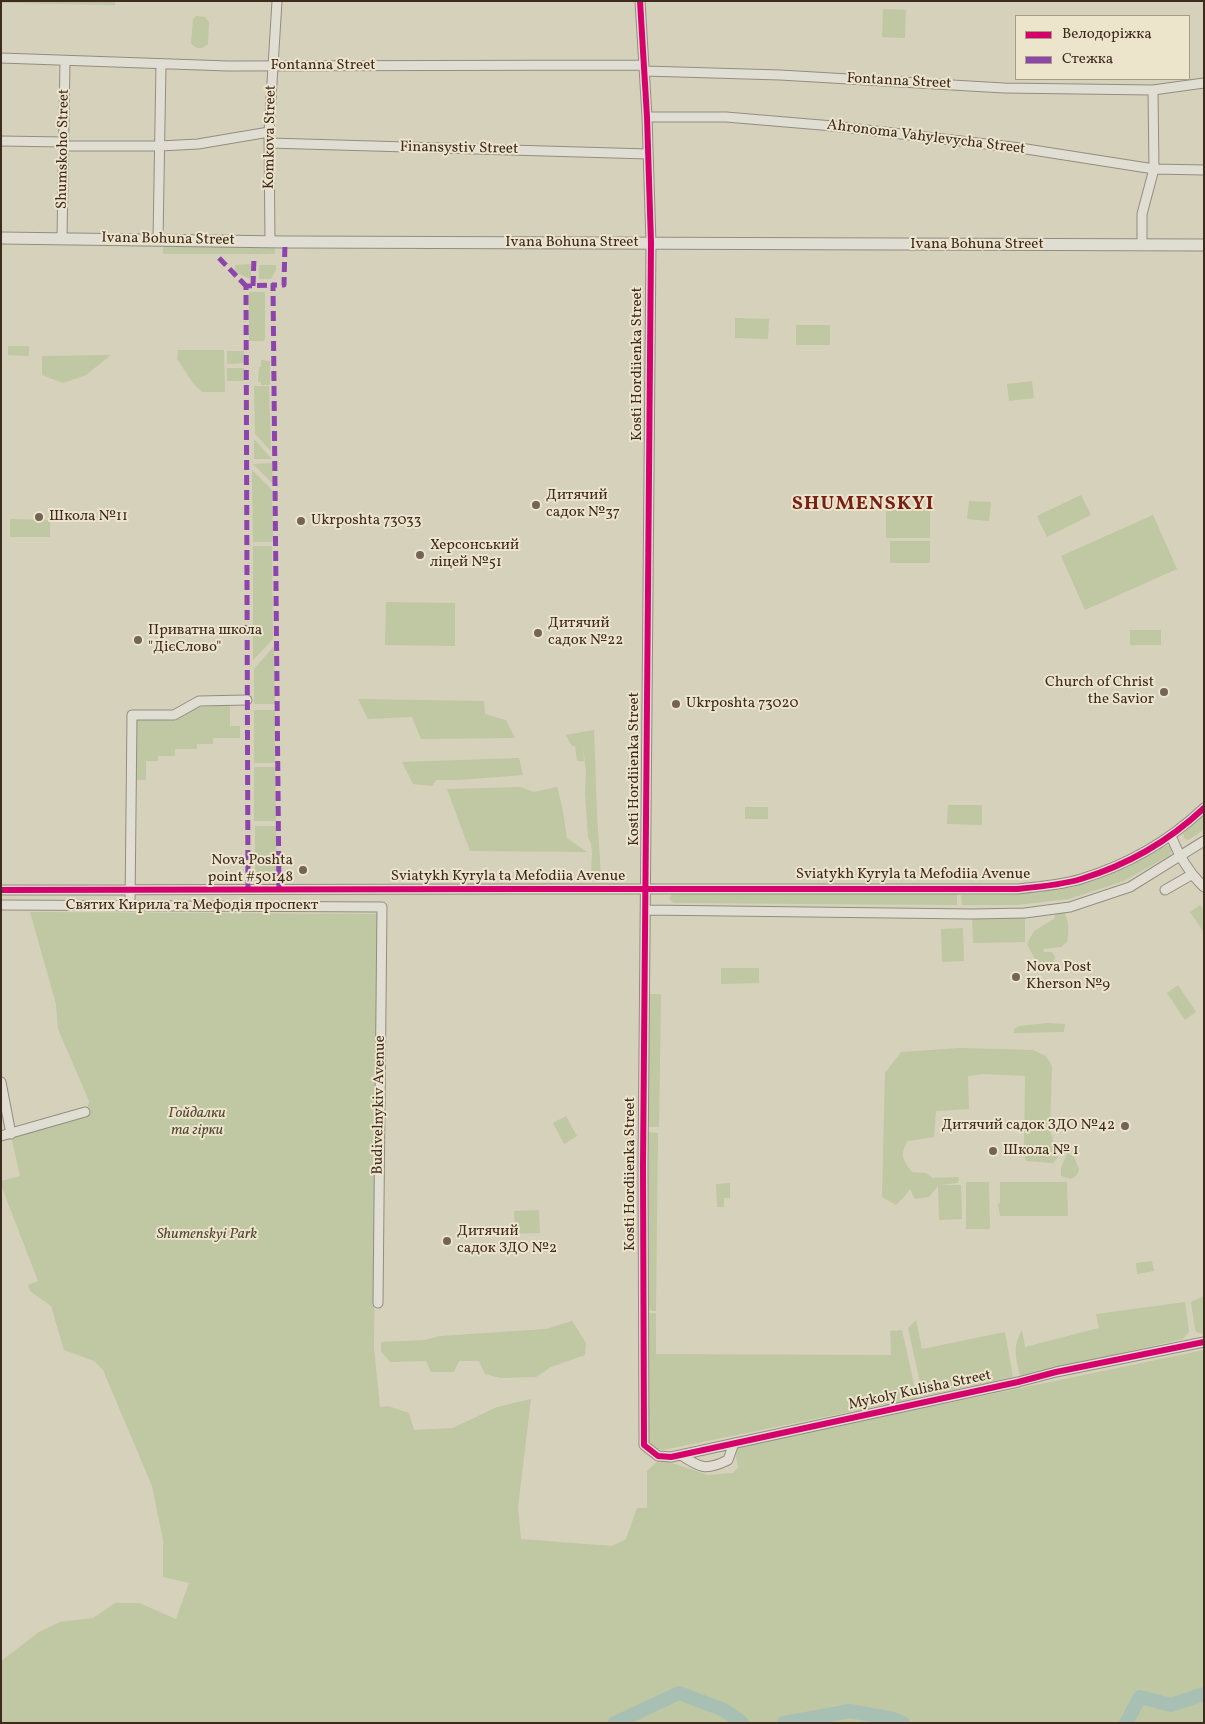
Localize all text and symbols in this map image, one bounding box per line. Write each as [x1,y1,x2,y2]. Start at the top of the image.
legend [1015,15,1190,80]
text: Велодоріжка [1062,24,1152,45]
text: Стежка [1062,49,1113,70]
street label: Fontanna Street [270,57,376,75]
street label: Fontanna Street [846,70,952,94]
street label: Komkova Street [261,85,281,189]
street label: Shumskoho Street [54,89,74,209]
street label: Ahronoma Vahylevycha Street [826,117,1026,159]
street label: Finansystiv Street [400,139,518,159]
street label: Ivana Bohuna Street [101,230,235,250]
street label: Ivana Bohuna Street [505,234,639,252]
street label: Ivana Bohuna Street [910,236,1044,254]
street label: Kosti Hordiienka Street [629,287,647,441]
place label: Дитячий садок №37 [546,487,620,522]
district label: SHUMENSKYI [790,493,936,517]
marker: Дитячий садок №37 [530,499,542,511]
place label: Школа №11 [49,508,128,526]
marker: Школа №11 [33,511,45,523]
place label: Ukrposhta 73033 [311,512,421,530]
marker: Ukrposhta 73033 [295,515,307,527]
place label: Херсонський ліцей №51 [430,537,519,572]
marker: Херсонський ліцей №51 [414,549,426,561]
place label: Дитячий садок №22 [548,615,623,650]
place label: Приватна школа "ДієСлово" [148,622,262,657]
marker: Дитячий садок №22 [532,627,544,639]
marker: Приватна школа "ДієСлово" [132,634,144,646]
place label: Church of Christ the Savior [1045,674,1154,709]
marker: Church of Christ the Savior [1158,686,1170,698]
street label: Kosti Hordiienka Street [626,692,644,846]
place label: Ukrposhta 73020 [686,695,798,713]
marker: Ukrposhta 73020 [670,698,682,710]
place label: Nova Poshta point #50148 [208,852,293,887]
marker: Nova Poshta point #50148 [297,864,309,876]
street label: Sviatykh Kyryla ta Mefodiia Avenue [796,866,1030,884]
street label: Sviatykh Kyryla ta Mefodiia Avenue [391,868,625,886]
street label: Святих Кирила та Мефодія проспект [66,897,318,915]
place label: Nova Post Kherson №9 [1026,959,1110,994]
marker: Nova Post Kherson №9 [1010,971,1022,983]
street label: Budivelnykiv Avenue [370,1035,390,1175]
street label: Kosti Hordiienka Street [622,1097,640,1251]
park label: Гойдалки та гірки [168,1105,226,1140]
place label: Дитячий садок ЗДО №42 [941,1117,1115,1135]
marker: Дитячий садок ЗДО №42 [1119,1120,1131,1132]
place label: Школа № 1 [1003,1142,1079,1160]
marker: Школа № 1 [987,1145,999,1157]
place label: Дитячий садок ЗДО №2 [457,1223,557,1258]
park label: Shumenskyi Park [157,1226,257,1244]
marker: Дитячий садок ЗДО №2 [441,1235,453,1247]
street label: Mykoly Kulisha Street [847,1367,993,1415]

